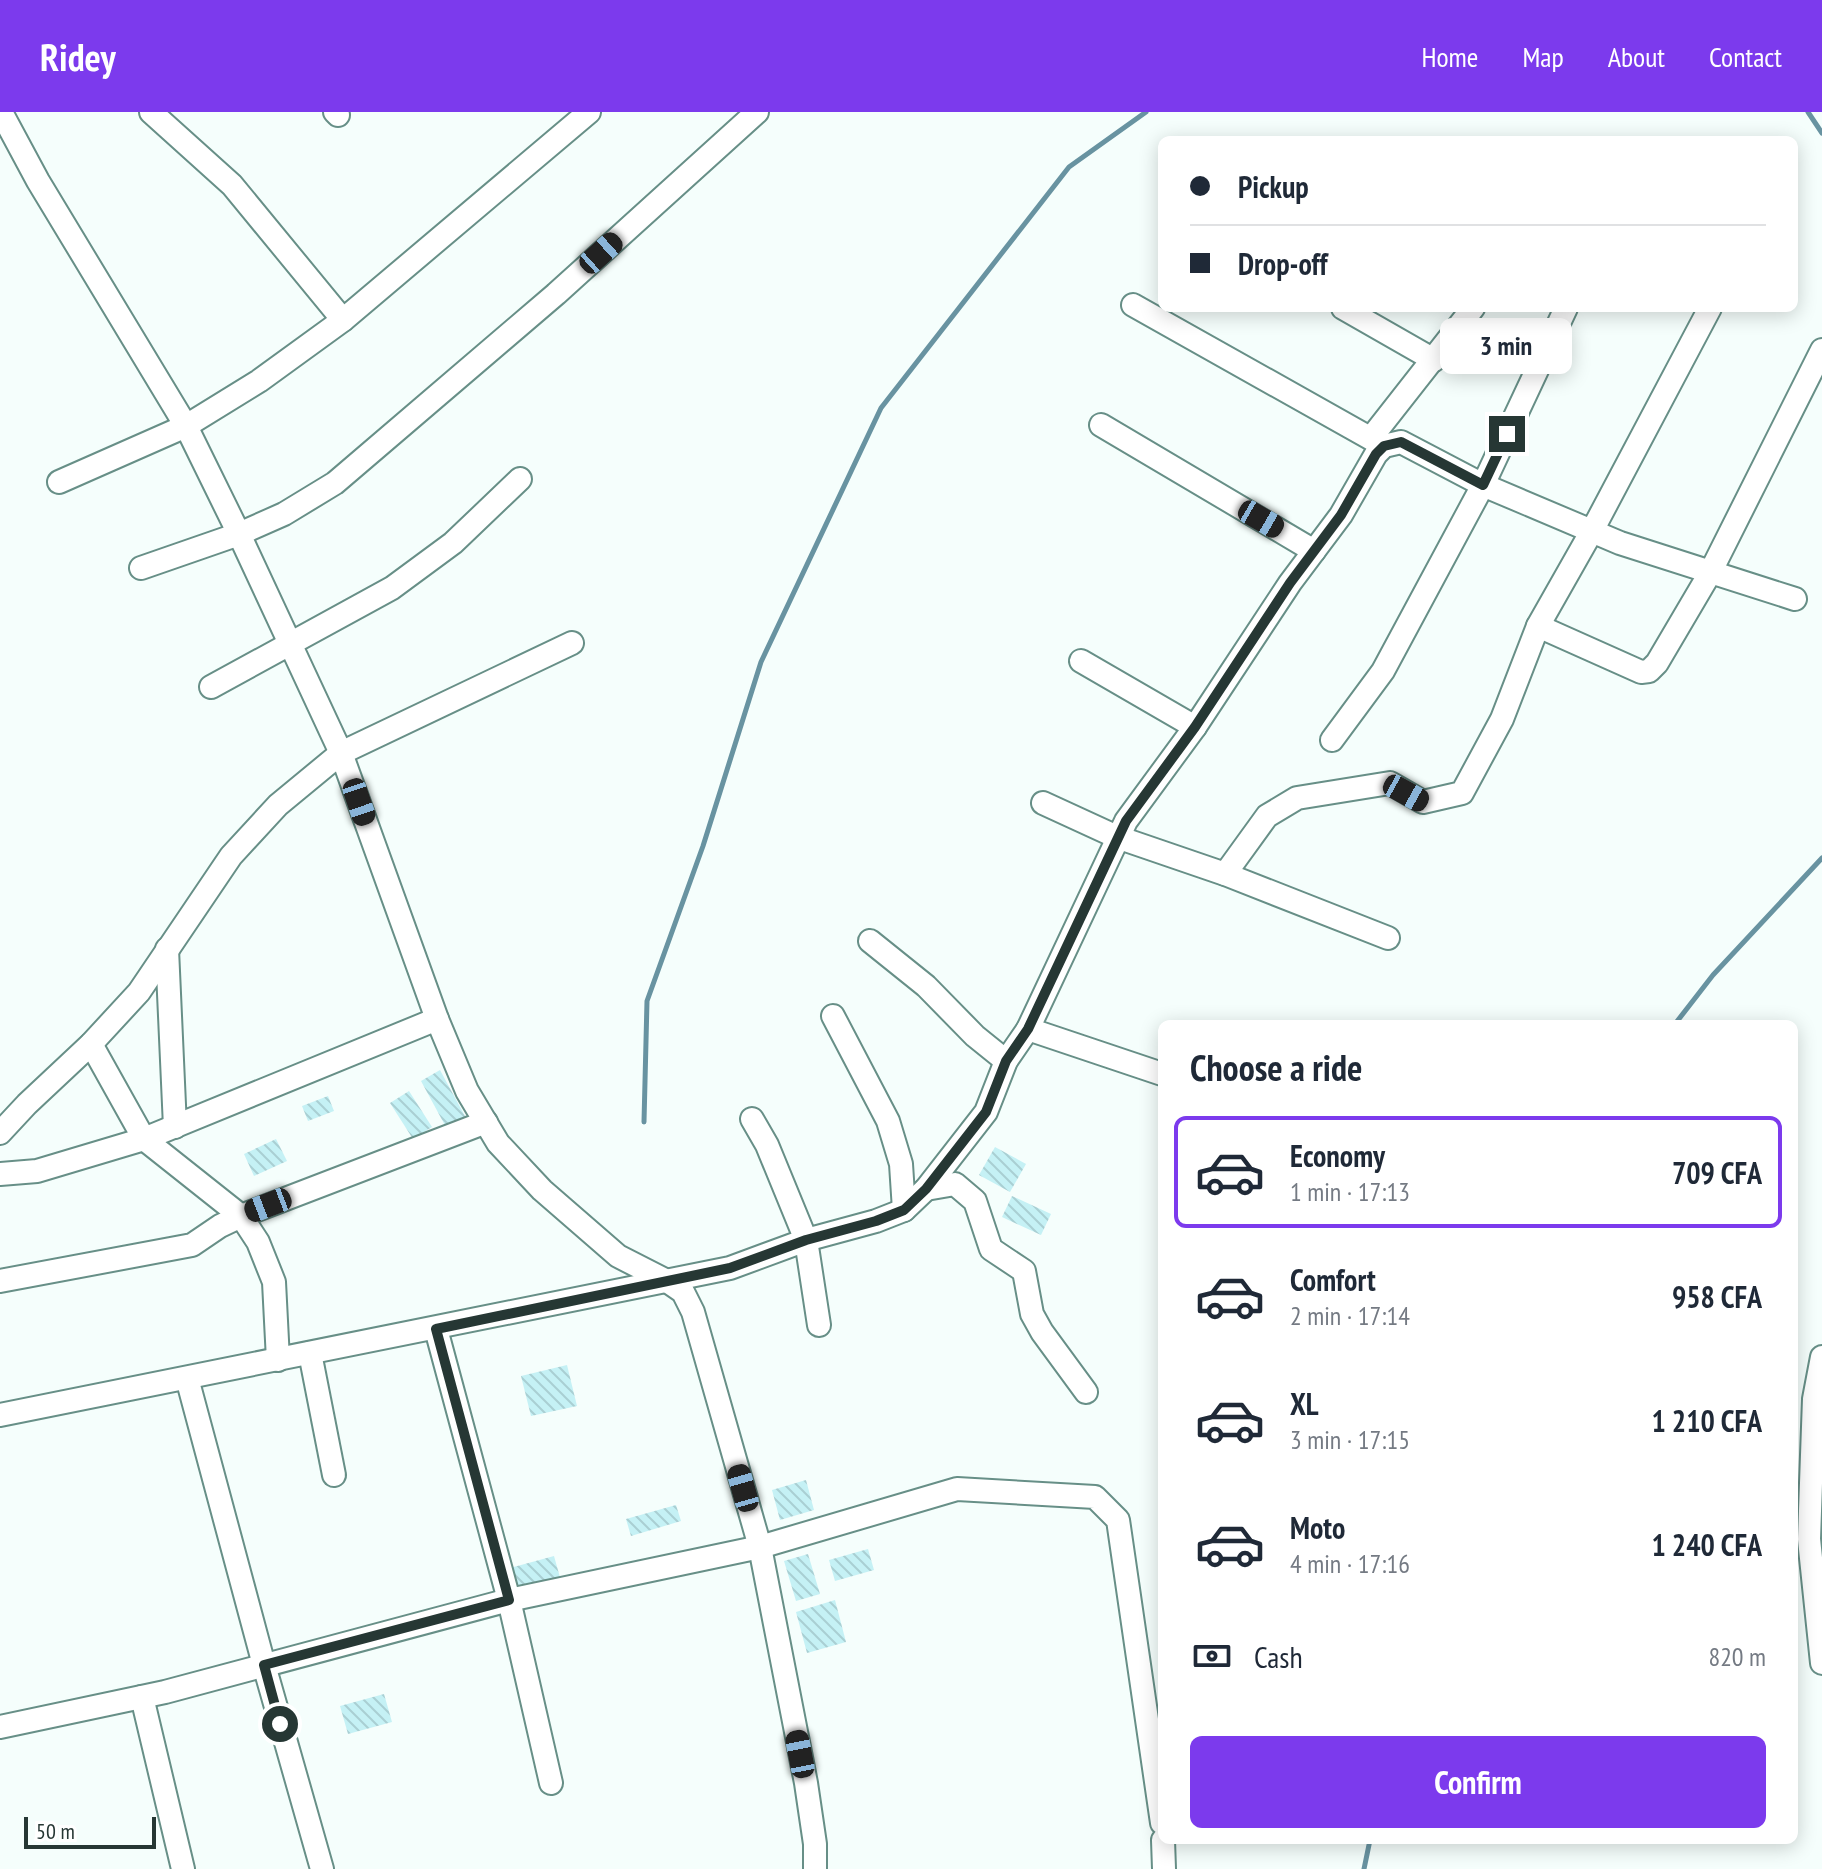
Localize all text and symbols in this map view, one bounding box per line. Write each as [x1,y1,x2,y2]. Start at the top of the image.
text: Ridey [40,32,116,81]
text: Home [1422,38,1478,75]
text: Map [1522,38,1564,75]
text: About [1608,38,1665,75]
text: Contact [1709,38,1782,75]
text: Pickup [1238,167,1309,206]
car [575,228,627,278]
text: Drop-off [1238,244,1328,283]
callout: 3 min [1441,318,1573,374]
text: 3 min [1480,329,1532,362]
route end [1489,416,1525,452]
car [1234,497,1288,541]
car [1379,771,1433,815]
car [340,775,378,829]
text: Choose a ride [1190,1044,1362,1091]
icon: car [1194,1136,1266,1208]
text: Economy [1290,1136,1385,1175]
text: 709 CFA [1672,1153,1762,1192]
text: 1 min · 17:13 [1290,1175,1410,1208]
car [241,1185,295,1225]
icon: car [1194,1260,1266,1332]
text: Comfort [1290,1260,1376,1299]
text: 958 CFA [1672,1277,1762,1316]
text: 2 min · 17:14 [1290,1299,1410,1332]
icon: car [1194,1384,1266,1456]
text: XL [1290,1384,1319,1423]
text: 1 210 CFA [1651,1401,1762,1440]
text: 3 min · 17:15 [1290,1423,1410,1456]
car [725,1462,761,1514]
icon: car [1194,1508,1266,1580]
text: Moto [1290,1508,1345,1547]
text: 1 240 CFA [1651,1525,1762,1564]
text: 4 min · 17:16 [1290,1547,1410,1580]
icon: cash [1190,1634,1234,1678]
text: Cash [1254,1637,1303,1676]
text: 820 m [1708,1640,1766,1673]
route start [262,1706,298,1742]
car [784,1728,816,1780]
button: Confirm [1190,1736,1766,1828]
scale bar [24,1813,156,1849]
text: 50 m [36,1817,75,1845]

